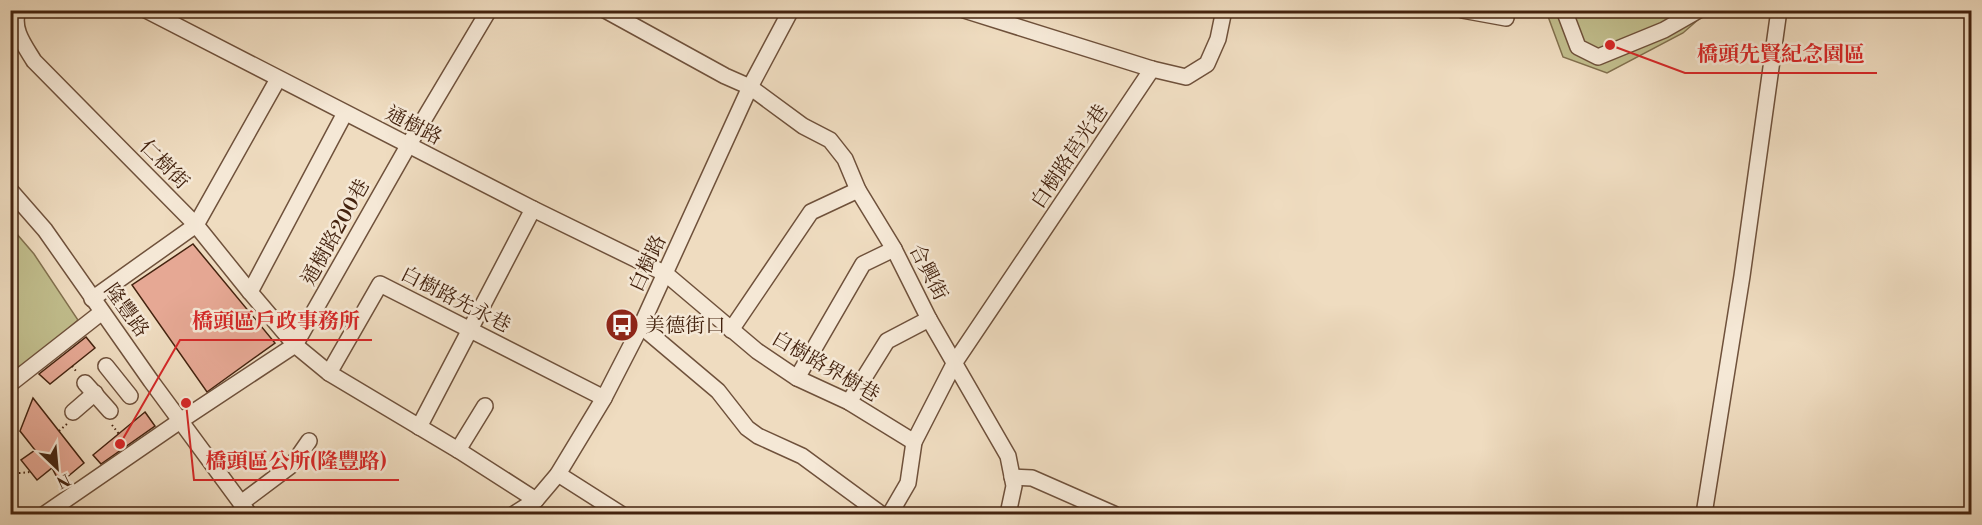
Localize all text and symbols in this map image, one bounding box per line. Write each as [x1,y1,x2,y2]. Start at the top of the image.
callout: 橋頭先賢紀念園區 [1685,34,1877,73]
text: 橋頭先賢紀念園區 [1697,42,1865,68]
street label: 白樹路莒光巷 [1026,100,1114,214]
street label: 通樹路 [381,102,446,151]
street label: 仁樹街 [134,135,194,195]
street label: 通樹路200巷 [297,175,376,290]
street label: 白樹路 [624,231,672,296]
street label: 合興街 [903,240,952,305]
street label: 白樹路先永巷 [396,262,514,339]
street label: 隆豐路 [98,279,154,342]
callout: 橋頭區戶政事務所 [180,301,372,340]
bus stop icon: 美德街口 [604,307,640,343]
text: 橋頭區戶政事務所 [192,309,360,335]
place label: 美德街口 [645,314,725,339]
street label: 白樹路界樹巷 [767,326,883,408]
north arrow [27,438,87,498]
callout: 橋頭區公所(隆豐路) [194,441,399,480]
text: 橋頭區公所(隆豐路) [206,449,386,475]
text: N [53,469,73,492]

